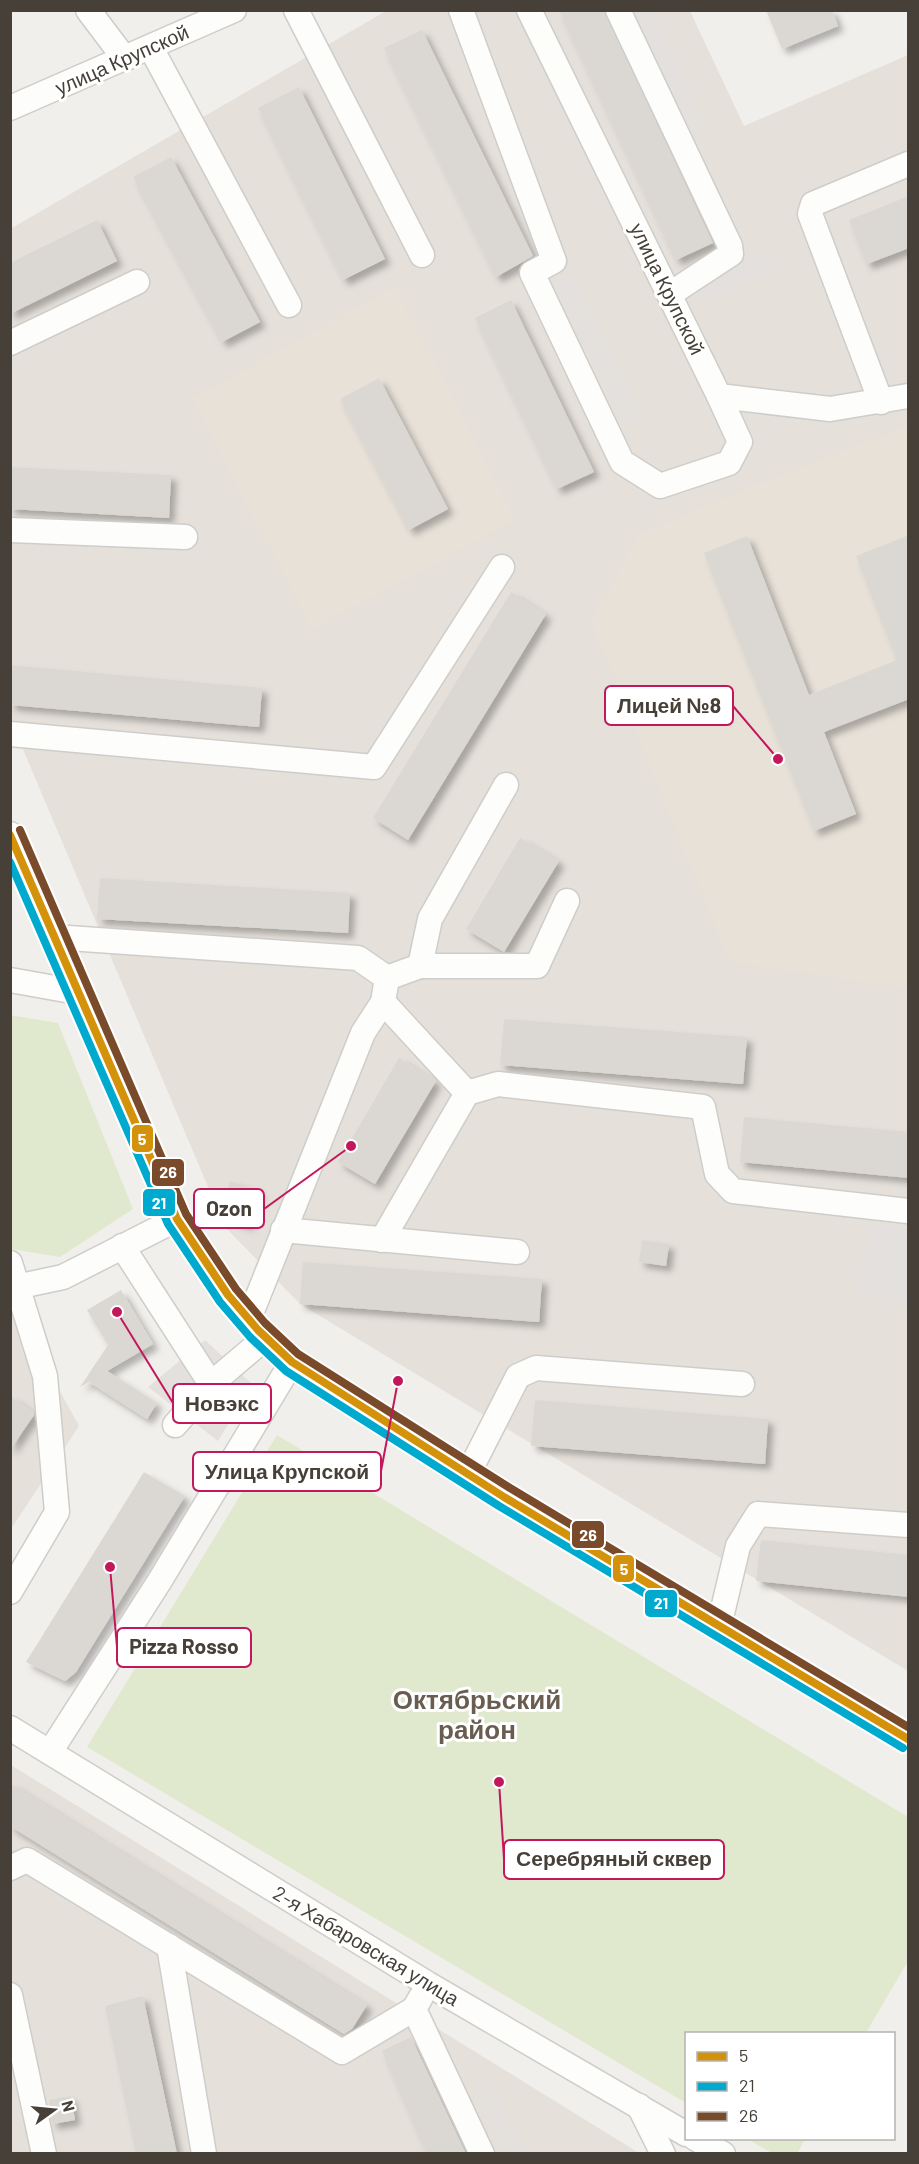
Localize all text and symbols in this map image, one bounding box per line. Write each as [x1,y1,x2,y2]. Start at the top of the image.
street label: улица Крупской [51,19,192,99]
street label: улица Крупской [626,219,710,358]
callout: Лицей №8 [605,686,733,725]
text: Лицей №8 [617,692,721,717]
line badge: 5 [131,1124,154,1153]
text: 5 [138,1129,147,1148]
line badge: 26 [151,1158,185,1187]
text: 26 [159,1162,177,1181]
line badge: 21 [142,1188,176,1217]
callout: Ozon [194,1189,264,1228]
text: 21 [152,1193,166,1212]
text: Ozon [206,1195,252,1220]
callout: Новэкс [173,1384,271,1423]
text: Новэкс [185,1390,260,1415]
callout: Улица Крупской [193,1452,381,1491]
text: Улица Крупской [205,1458,369,1483]
line badge: 26 [571,1520,605,1549]
text: 26 [579,1525,597,1544]
line badge: 5 [612,1554,635,1583]
text: 5 [620,1559,629,1578]
line badge: 21 [644,1589,678,1618]
text: 21 [654,1593,668,1612]
callout: Pizza Rosso [117,1628,251,1667]
text: Pizza Rosso [129,1633,239,1658]
district label: Октябрьский район [393,1683,561,1744]
callout: Серебряный сквер [504,1840,724,1879]
text: Серебряный сквер [516,1845,712,1870]
street label: 2-я Хабаровская улица [269,1880,465,2011]
legend [685,2032,895,2140]
text: 5 [739,2044,748,2066]
text: 21 [739,2074,755,2096]
north arrow [24,2080,84,2140]
text: N [58,2098,80,2114]
text: 26 [739,2104,758,2126]

